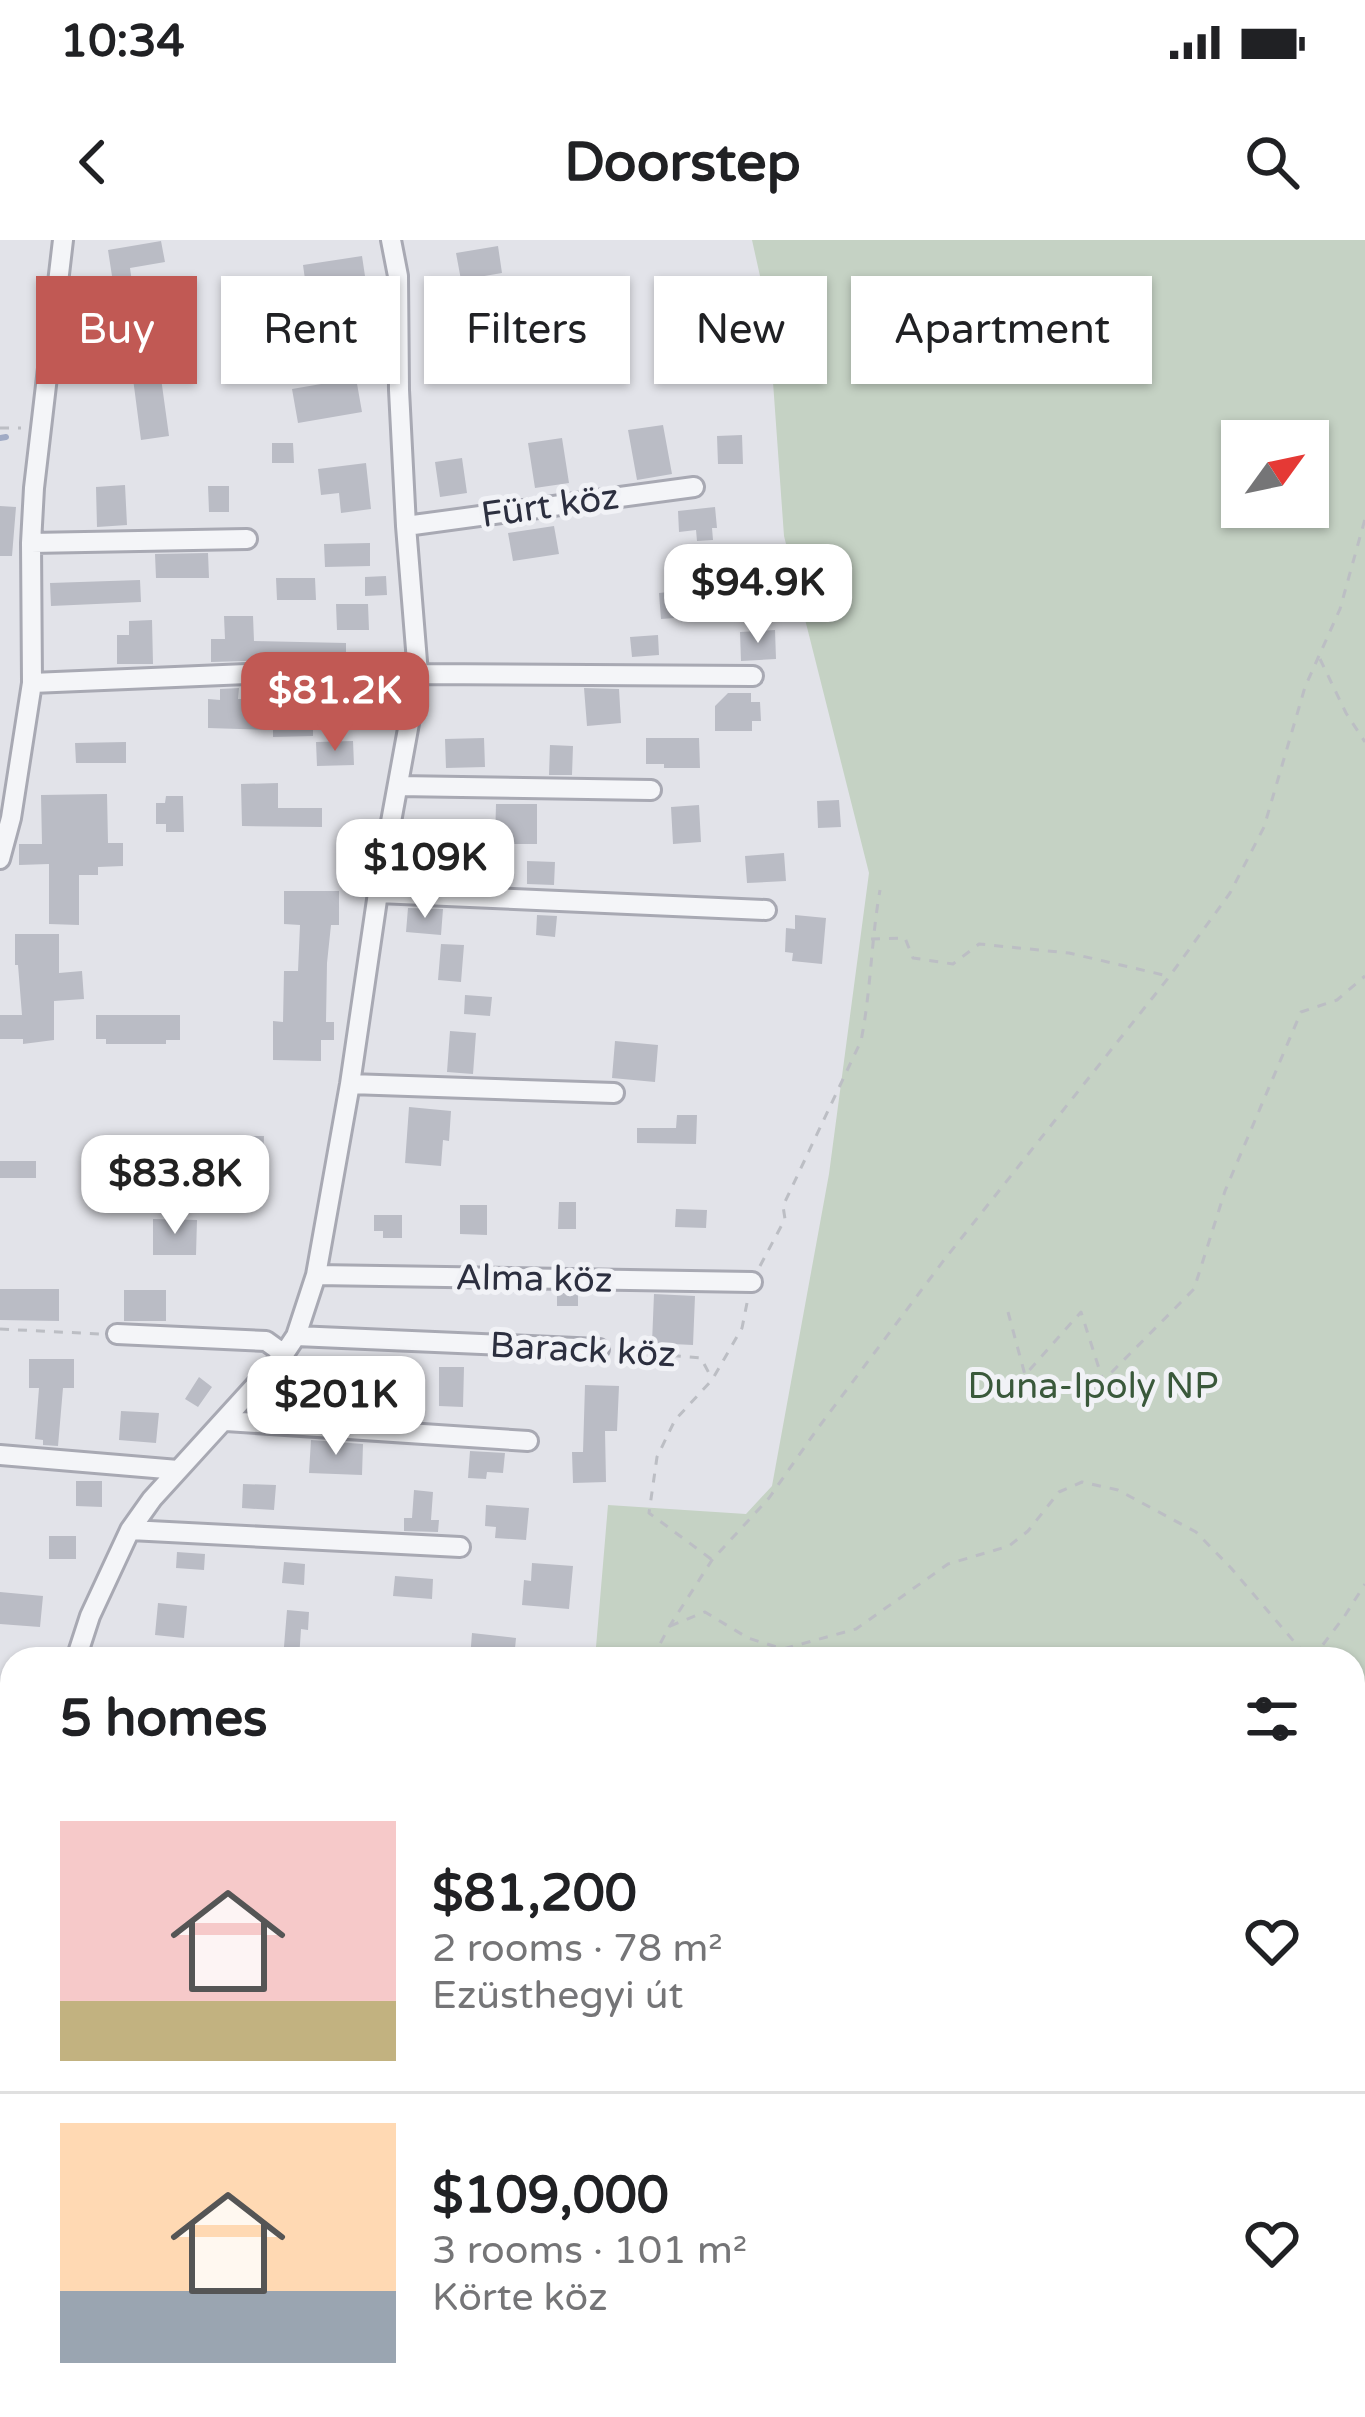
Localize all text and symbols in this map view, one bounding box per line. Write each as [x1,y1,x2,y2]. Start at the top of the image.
text: 10:34 [60,15,185,69]
icon: back [60,129,126,195]
icon: search [1239,129,1305,195]
text: Doorstep [564,130,801,195]
chip: Buy [36,276,197,384]
chip: Rent [221,276,400,384]
chip: Filters [424,276,630,384]
chip: New [654,276,827,384]
chip: Apartment [851,276,1152,384]
north arrow [1221,420,1329,528]
map controls [1221,420,1329,528]
street label: Fürt köz [478,475,622,537]
pin: $94.9K [660,544,856,646]
text: $94.9K [691,559,825,606]
pin: $81.2K [237,652,433,754]
text: $81.2K [268,667,402,714]
pin: $109K [341,819,509,921]
text: $109K [363,834,487,881]
pin: $83.8K [77,1135,273,1237]
text: $83.8K [108,1150,242,1197]
street label: Alma köz [455,1256,613,1302]
street label: Barack köz [489,1324,677,1376]
pin: $201K [252,1356,420,1458]
park label: Duna-Ipoly NP [968,1365,1218,1408]
text: $201K [274,1371,398,1418]
icon: filters [1239,1686,1305,1752]
text: 5 homes [60,1688,268,1750]
text: $81,200 [432,1863,637,1925]
icon: home [156,1869,300,2013]
icon: heart [1239,1908,1305,1974]
text: 2 rooms · 78 m² [432,1925,723,1972]
text: Ezüsthegyi út [432,1972,683,2019]
text: $109,000 [432,2165,669,2227]
icon: home [156,2171,300,2315]
icon: heart [1239,2210,1305,2276]
text: 3 rooms · 101 m² [432,2227,747,2274]
text: Körte köz [432,2274,608,2321]

